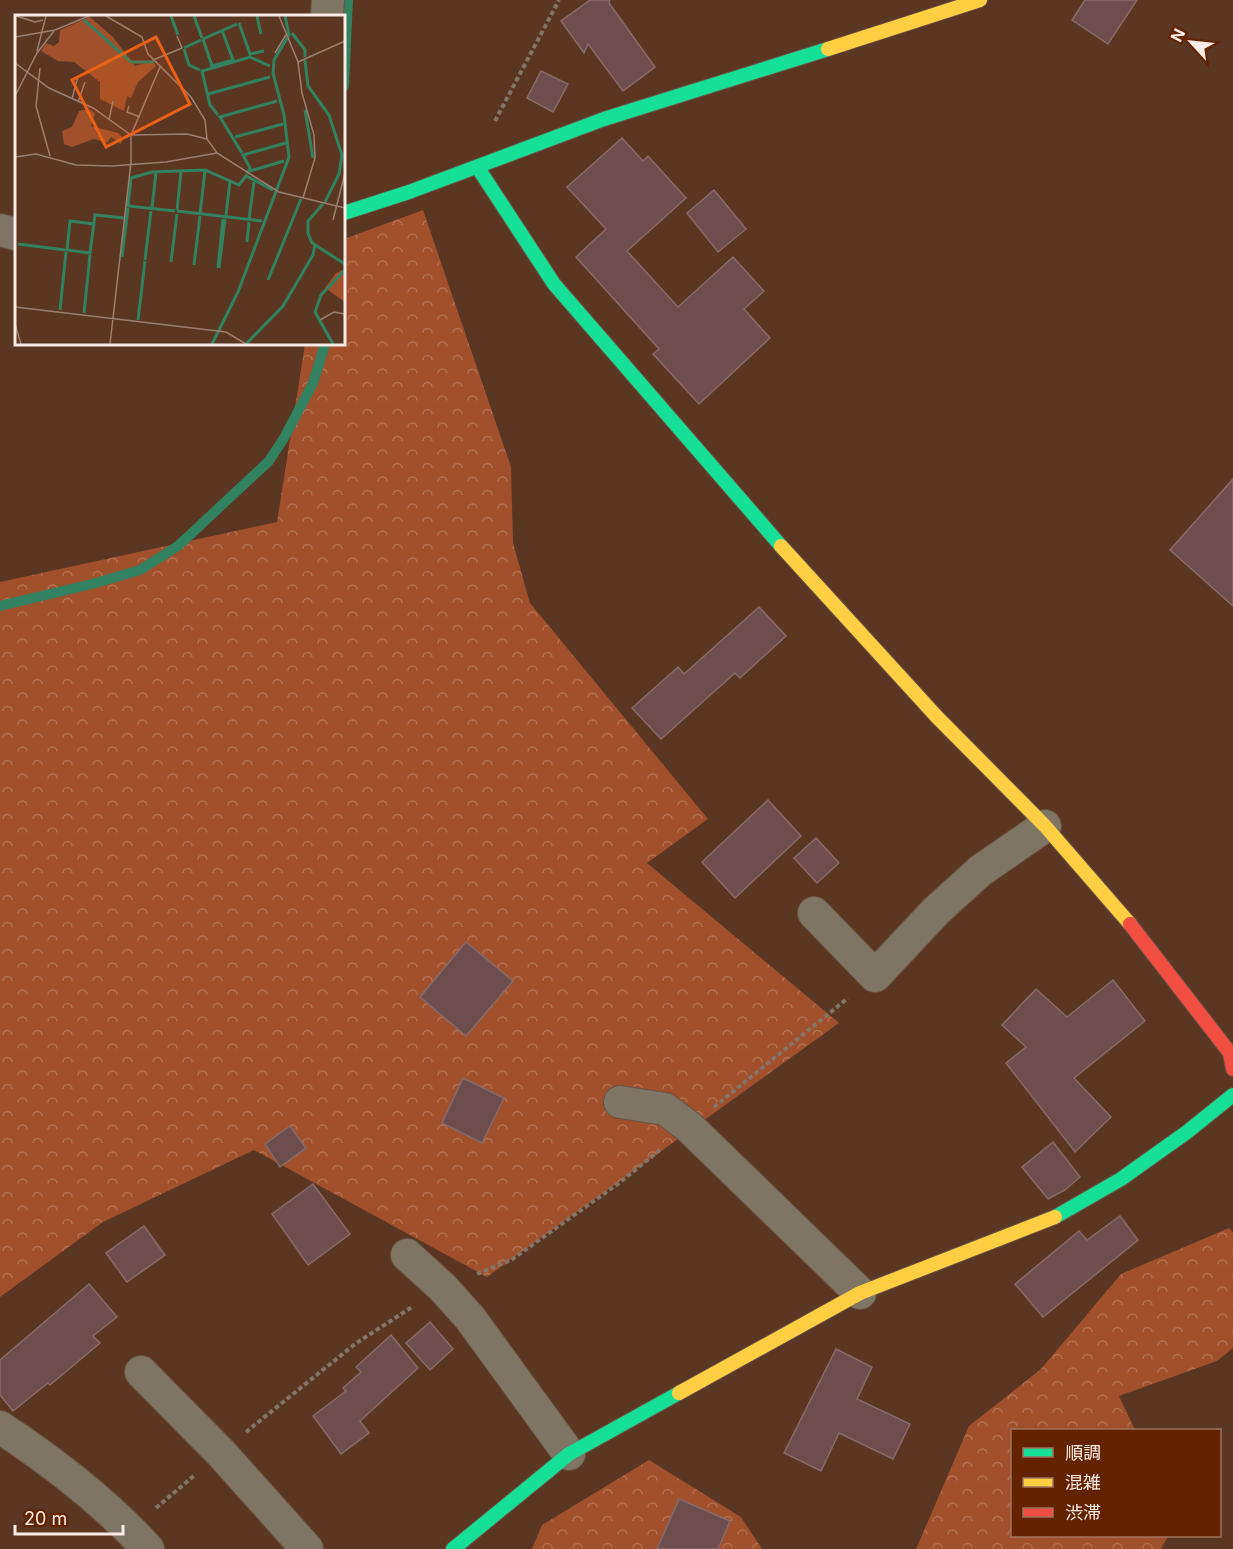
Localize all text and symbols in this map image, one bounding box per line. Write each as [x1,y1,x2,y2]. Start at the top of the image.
north arrow [1161,12,1221,72]
inset map [15,15,345,345]
text: N [1166,25,1189,45]
legend [1011,1429,1221,1537]
text: 順調 [1065,1442,1101,1463]
text: 混雑 [1065,1472,1101,1493]
scale bar [15,1498,123,1536]
text: 渋滞 [1065,1502,1101,1523]
text: 20 m [24,1508,67,1529]

